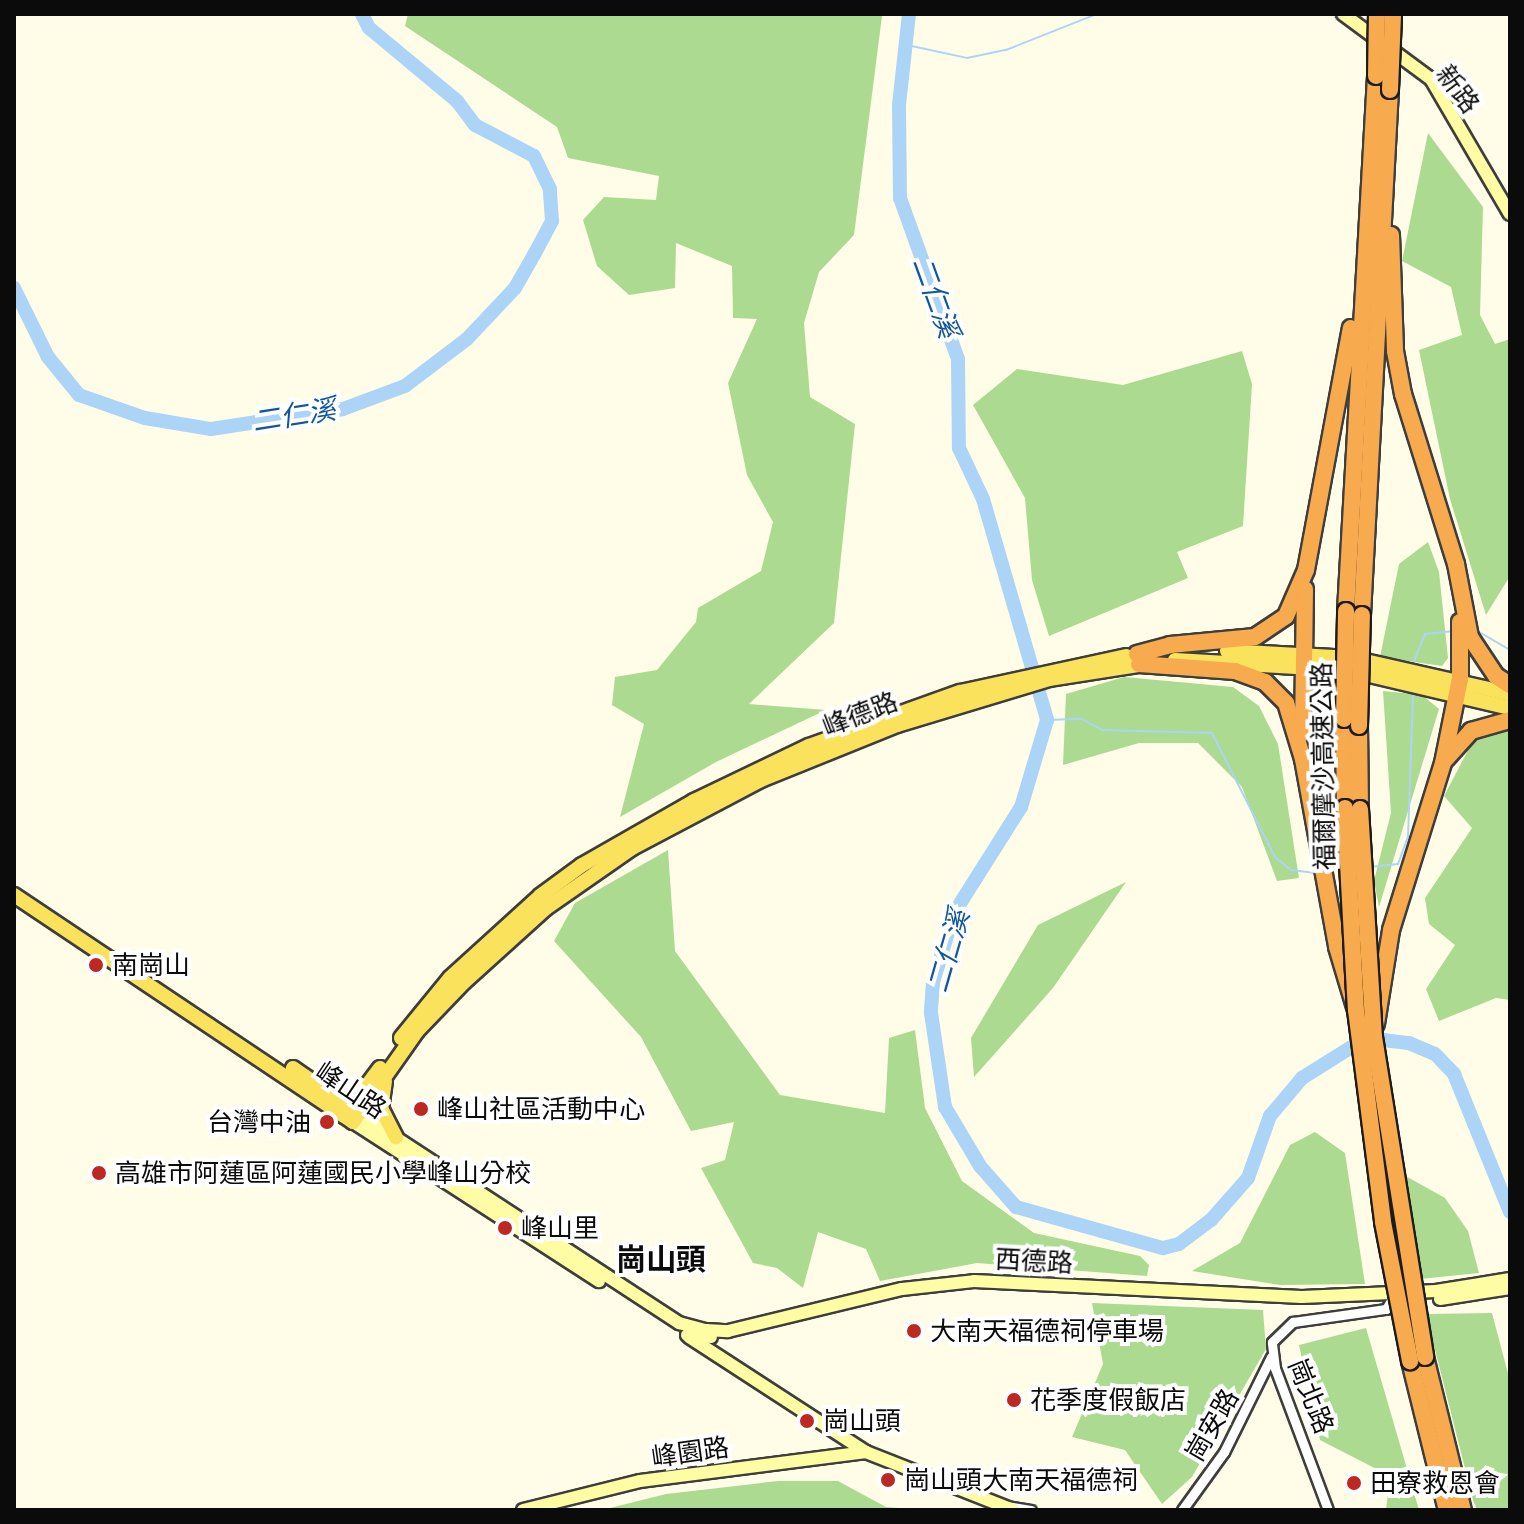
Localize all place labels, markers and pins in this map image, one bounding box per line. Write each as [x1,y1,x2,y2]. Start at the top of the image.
place label: 南崗山 [112,949,190,981]
marker: 南崗山 [87,956,105,974]
place label: 峰山社區活動中心 [437,1093,645,1125]
marker: 峰山社區活動中心 [412,1100,430,1118]
place label: 台灣中油 [207,1106,311,1138]
marker: 台灣中油 [318,1113,336,1131]
place label: 高雄市阿蓮區阿蓮國民小學峰山分校 [115,1157,531,1189]
marker: 高雄市阿蓮區阿蓮國民小學峰山分校 [90,1164,108,1182]
place label: 峰山里 [521,1212,599,1244]
marker: 峰山里 [496,1219,514,1237]
place label: 大南天福德祠停車場 [930,1315,1164,1347]
marker: 大南天福德祠停車場 [905,1322,923,1340]
place label: 花季度假飯店 [1030,1384,1186,1416]
marker: 花季度假飯店 [1005,1391,1023,1409]
place label: 崗山頭 [823,1405,901,1437]
marker: 崗山頭 [798,1412,816,1430]
place label: 崗山頭大南天福德祠 [904,1464,1138,1496]
place label: 田寮救恩會 [1370,1467,1500,1499]
marker: 崗山頭大南天福德祠 [879,1471,897,1489]
marker: 田寮救恩會 [1345,1474,1363,1492]

